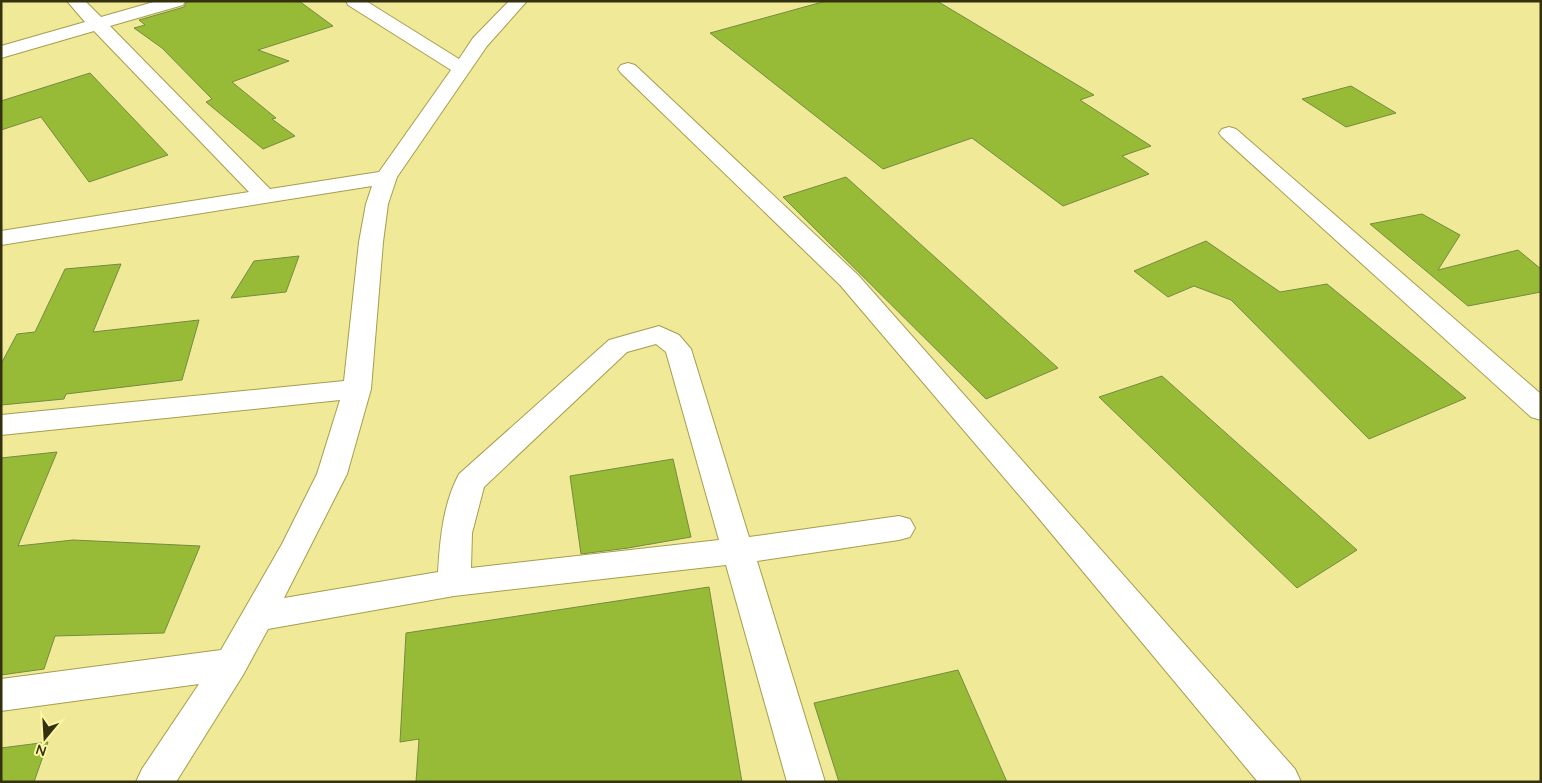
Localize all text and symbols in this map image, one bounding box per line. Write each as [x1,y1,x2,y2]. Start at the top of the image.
north arrow [20,713,70,763]
text: N [33,740,49,761]

